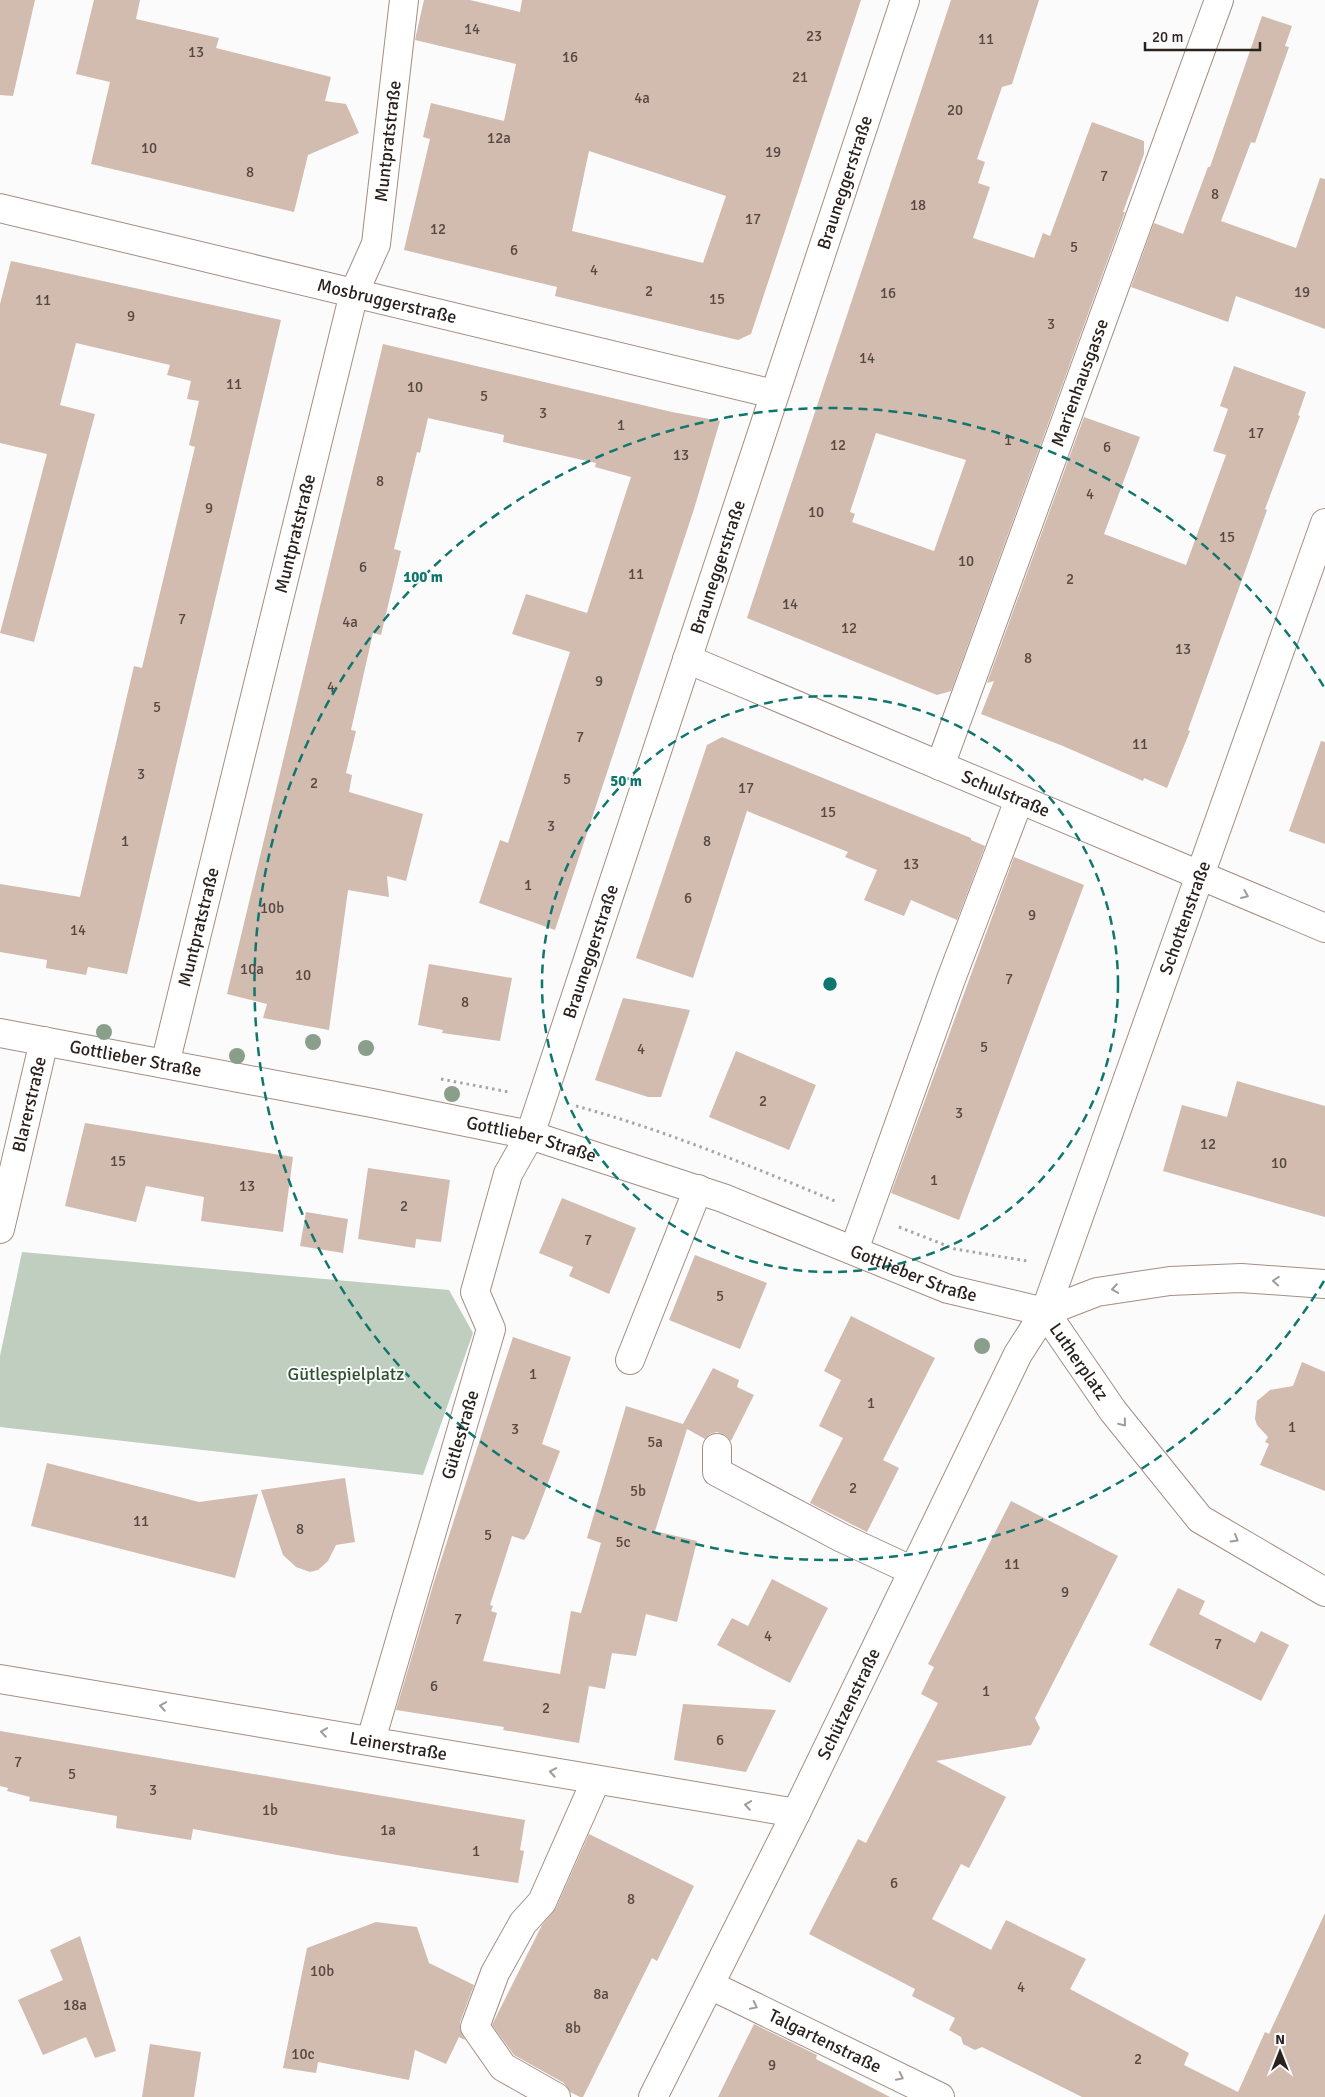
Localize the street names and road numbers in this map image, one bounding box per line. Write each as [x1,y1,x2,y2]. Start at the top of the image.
street label: Muntpratstraße [370,79,406,203]
street label: Brauneggerstraße [812,113,877,252]
street label: Mosbruggerstraße [315,274,459,328]
street label: Marienhausgasse [1046,316,1113,450]
street label: Muntpratstraße [270,472,320,596]
street label: Brauneggerstraße [685,497,750,637]
street label: Schulstraße [958,765,1053,822]
street label: Schottenstraße [1155,858,1215,978]
street label: Muntpratstraße [173,865,224,989]
street label: Brauneggerstraße [558,882,623,1021]
street label: Gottlieber Straße [68,1035,203,1082]
street label: Blarerstraße [7,1054,51,1154]
street label: Gottlieber Straße [464,1111,599,1167]
street label: Gottlieber Straße [847,1240,979,1307]
street label: Lutherplatz [1045,1319,1113,1404]
street label: Gütlestraße [437,1387,484,1482]
street label: Schützenstraße [812,1645,885,1764]
street label: Leinerstraße [348,1727,449,1765]
street label: Talgartenstraße [765,2004,885,2078]

